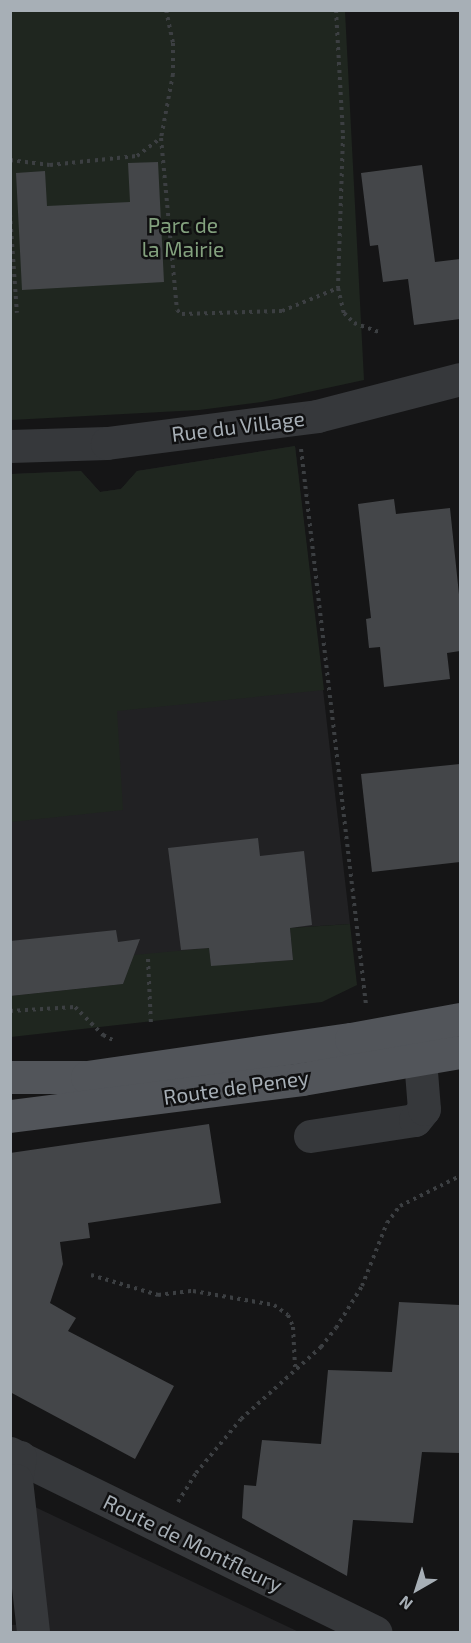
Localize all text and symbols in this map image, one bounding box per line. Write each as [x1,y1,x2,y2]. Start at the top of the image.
park label: Parc de la Mairie [142,212,224,262]
street label: Rue du Village [170,405,306,447]
street label: Route de Peney [162,1064,310,1110]
street label: Route de Montfleury [99,1489,287,1597]
north arrow [387,1559,447,1619]
text: N [395,1592,416,1614]

